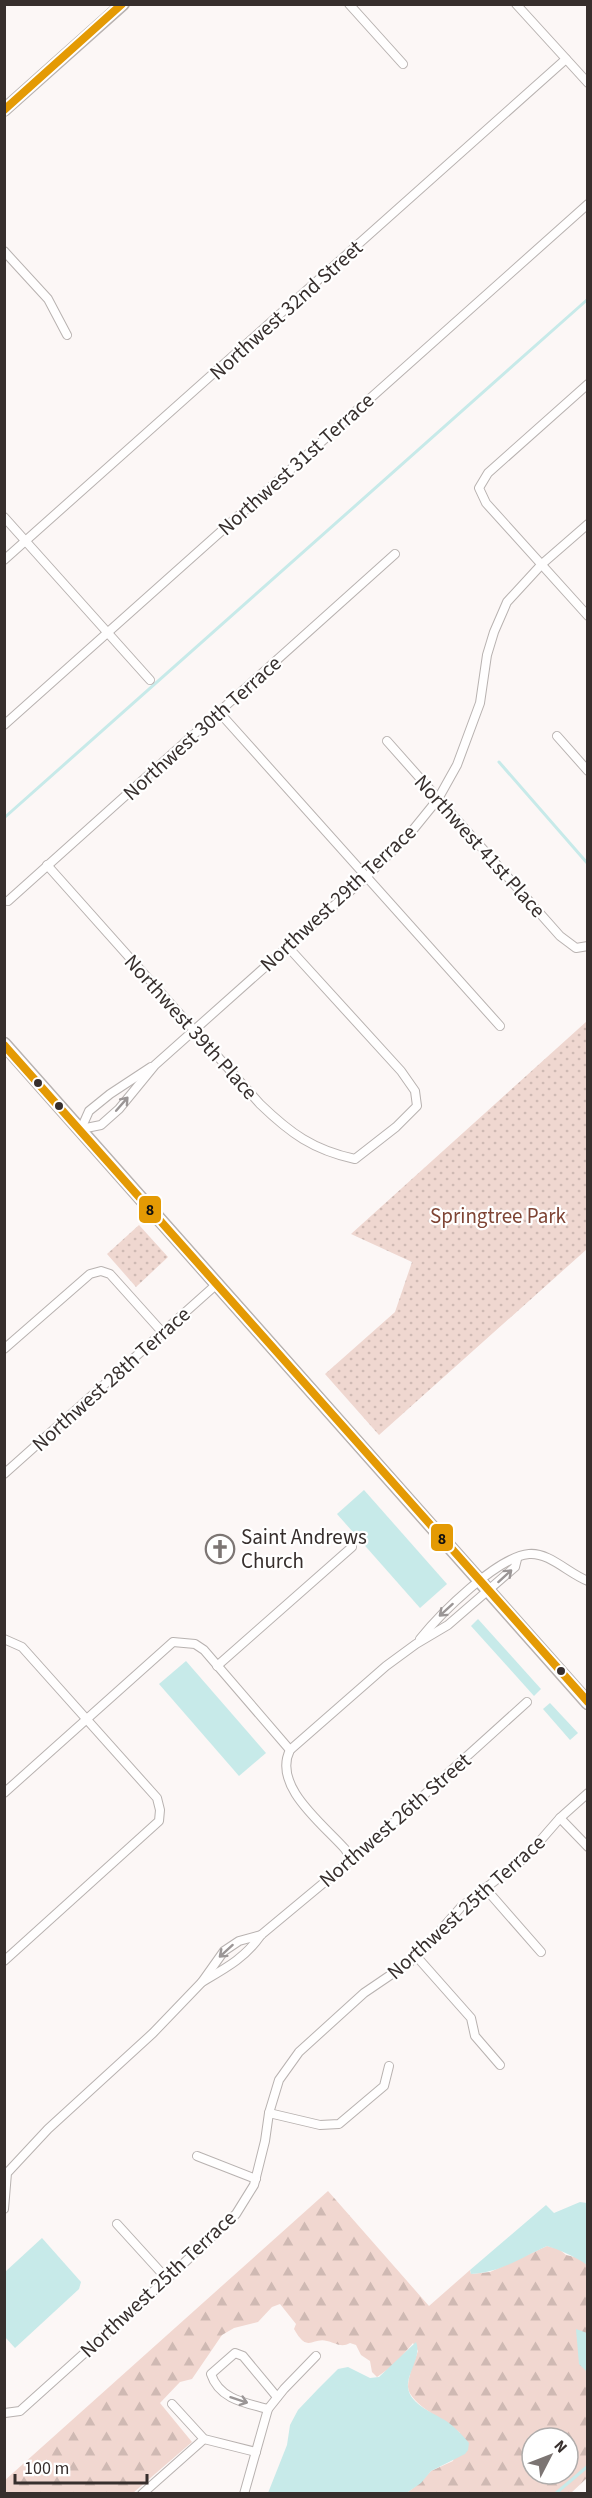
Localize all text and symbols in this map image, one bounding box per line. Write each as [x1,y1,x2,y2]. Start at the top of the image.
street label: Northwest 32nd Street [203,233,369,387]
street label: Northwest 31st Terrace [211,386,381,542]
street label: Northwest 30th Terrace [116,649,288,807]
street label: Northwest 41st Place [407,768,553,924]
street label: Northwest 29th Terrace [253,817,423,979]
street label: Northwest 39th Place [117,948,265,1106]
unlabelled marker [32,1077,44,1089]
one-way arrow [115,1097,129,1112]
unlabelled marker [53,1100,65,1112]
line badge: 8 [138,1195,162,1224]
text: 8 [146,1199,154,1221]
park label: Springtree Park [430,1201,567,1231]
street label: Northwest 28th Terrace [25,1300,197,1458]
place label: Saint Andrews Church [241,1522,367,1576]
line badge: 8 [430,1523,454,1552]
text: 8 [438,1528,446,1550]
church icon: Saint Andrews Church [204,1533,236,1565]
one-way arrow [497,1569,512,1583]
one-way arrow [438,1603,453,1617]
unlabelled marker [555,1665,567,1677]
street label: Northwest 26th Street [313,1746,477,1894]
street label: Northwest 25th Terrace [380,1828,552,1986]
one-way arrow [219,1944,234,1958]
street label: Northwest 25th Terrace [73,2203,243,2365]
one-way arrow [229,2395,248,2406]
north arrow [520,2426,580,2486]
text: N [549,2435,572,2458]
scale bar [15,2447,147,2485]
text: 100 m [24,2456,69,2481]

